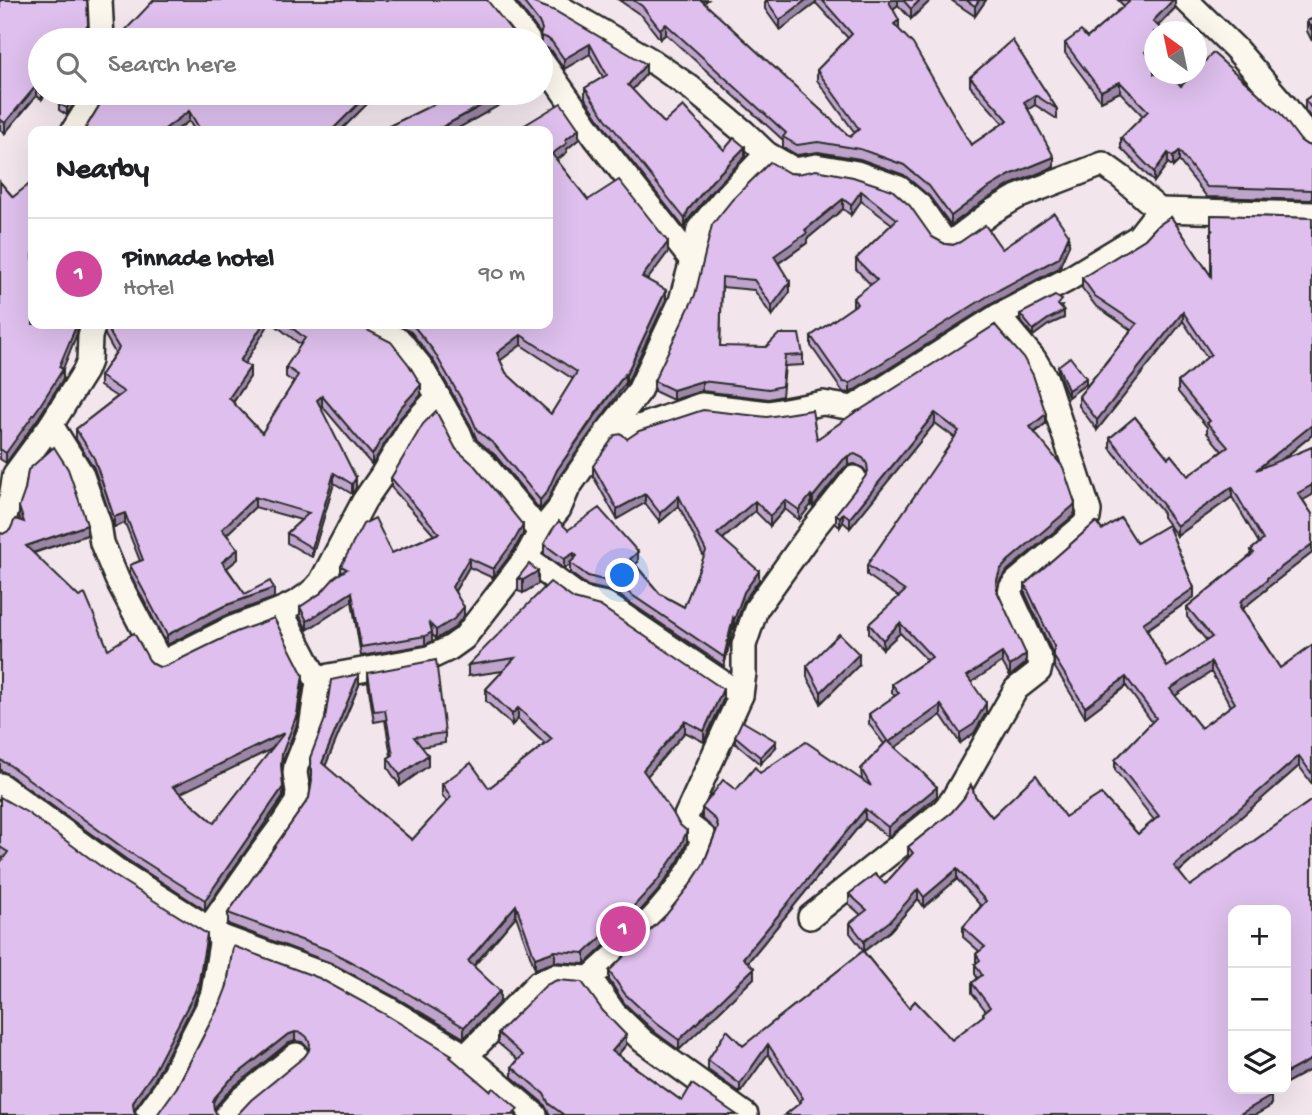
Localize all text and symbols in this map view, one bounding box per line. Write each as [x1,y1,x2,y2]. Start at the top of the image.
north arrow [1144,21,1207,84]
search box [28,28,553,105]
icon: search [52,48,90,86]
text: Search here [108,51,236,82]
text: Nearby [56,154,149,189]
text: Pinnade hotel [123,245,274,276]
text: 1 [74,261,84,288]
text: 90 m [479,261,525,288]
text: Hotel [123,276,174,303]
your location [605,558,639,592]
pin: 1 [600,903,646,955]
map controls [1228,905,1291,1094]
button: + [1228,905,1291,968]
button: − [1228,968,1291,1031]
button: layers [1228,1031,1291,1094]

